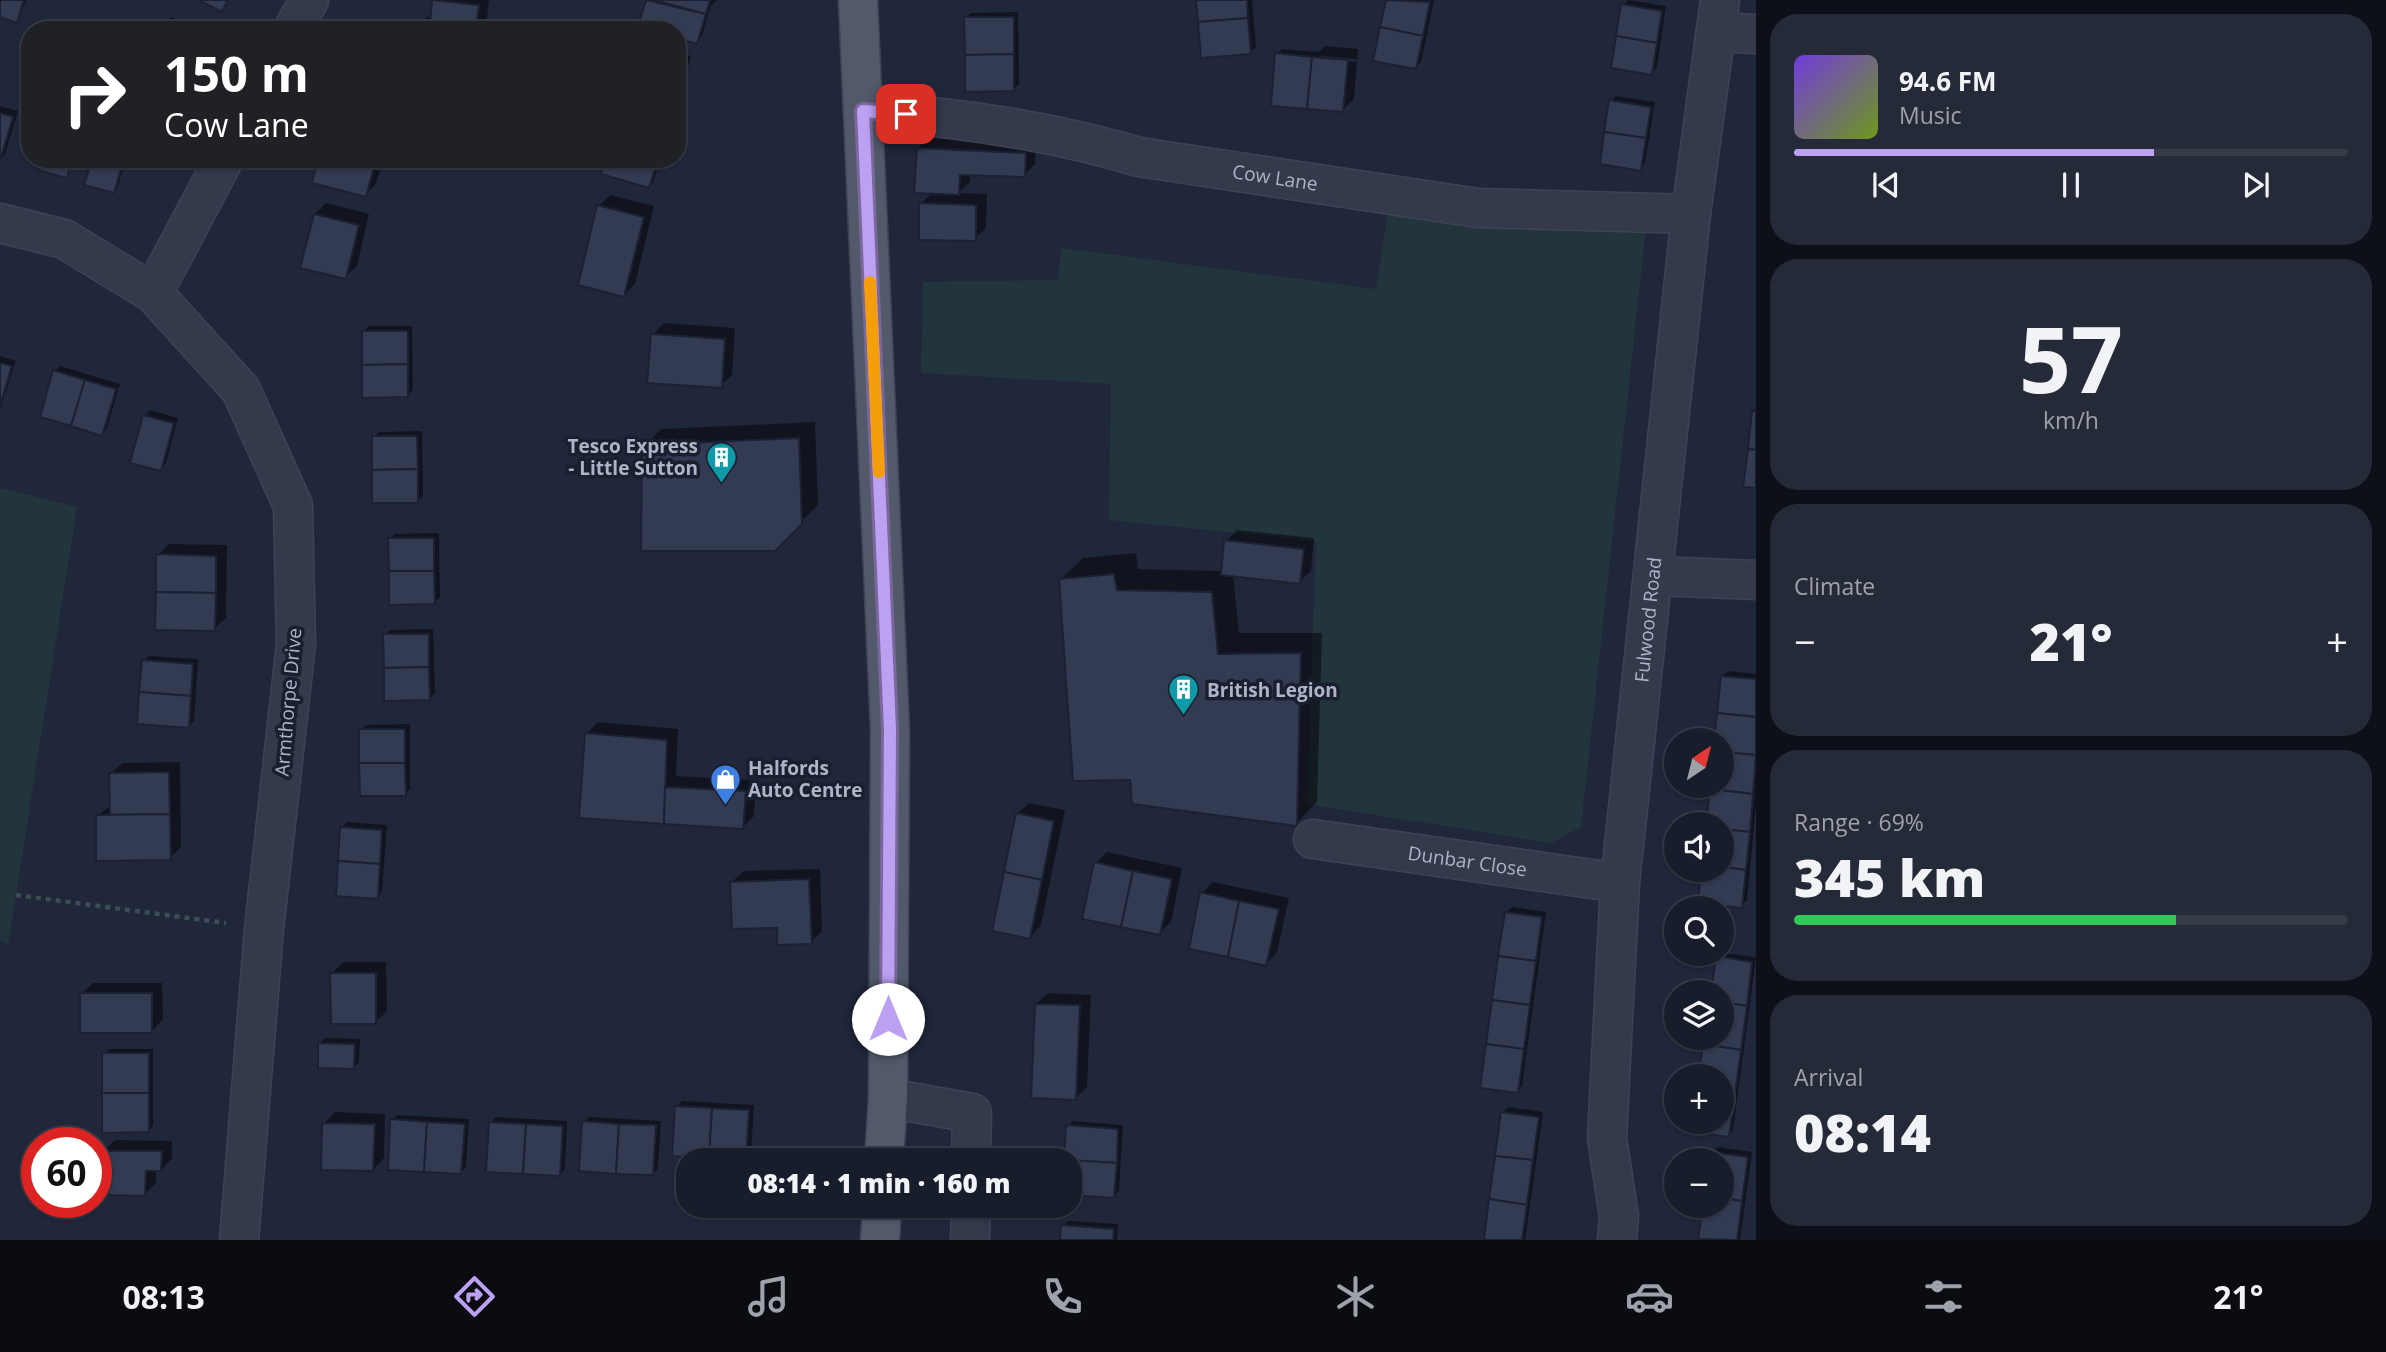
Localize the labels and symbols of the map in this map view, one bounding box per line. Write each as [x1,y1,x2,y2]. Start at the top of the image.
pin [876,84,936,144]
street label: Cow Lane [1231,158,1319,197]
place label: Tesco Express - Little Sutton [567,433,698,481]
building icon: Tesco Express - Little Sutton [704,440,738,484]
street label: Fulwood Road [1628,556,1667,684]
street label: Armthorpe Drive [269,627,307,777]
building icon: British Legion [1167,673,1201,717]
place label: British Legion [1207,677,1338,703]
north arrow [1664,728,1734,798]
place label: Halfords Auto Centre [748,755,862,803]
shop icon: Halfords Auto Centre [708,762,742,806]
street label: Dunbar Close [1406,840,1529,883]
position arrow [851,982,925,1056]
speed limit sign: 60 [21,1127,112,1218]

